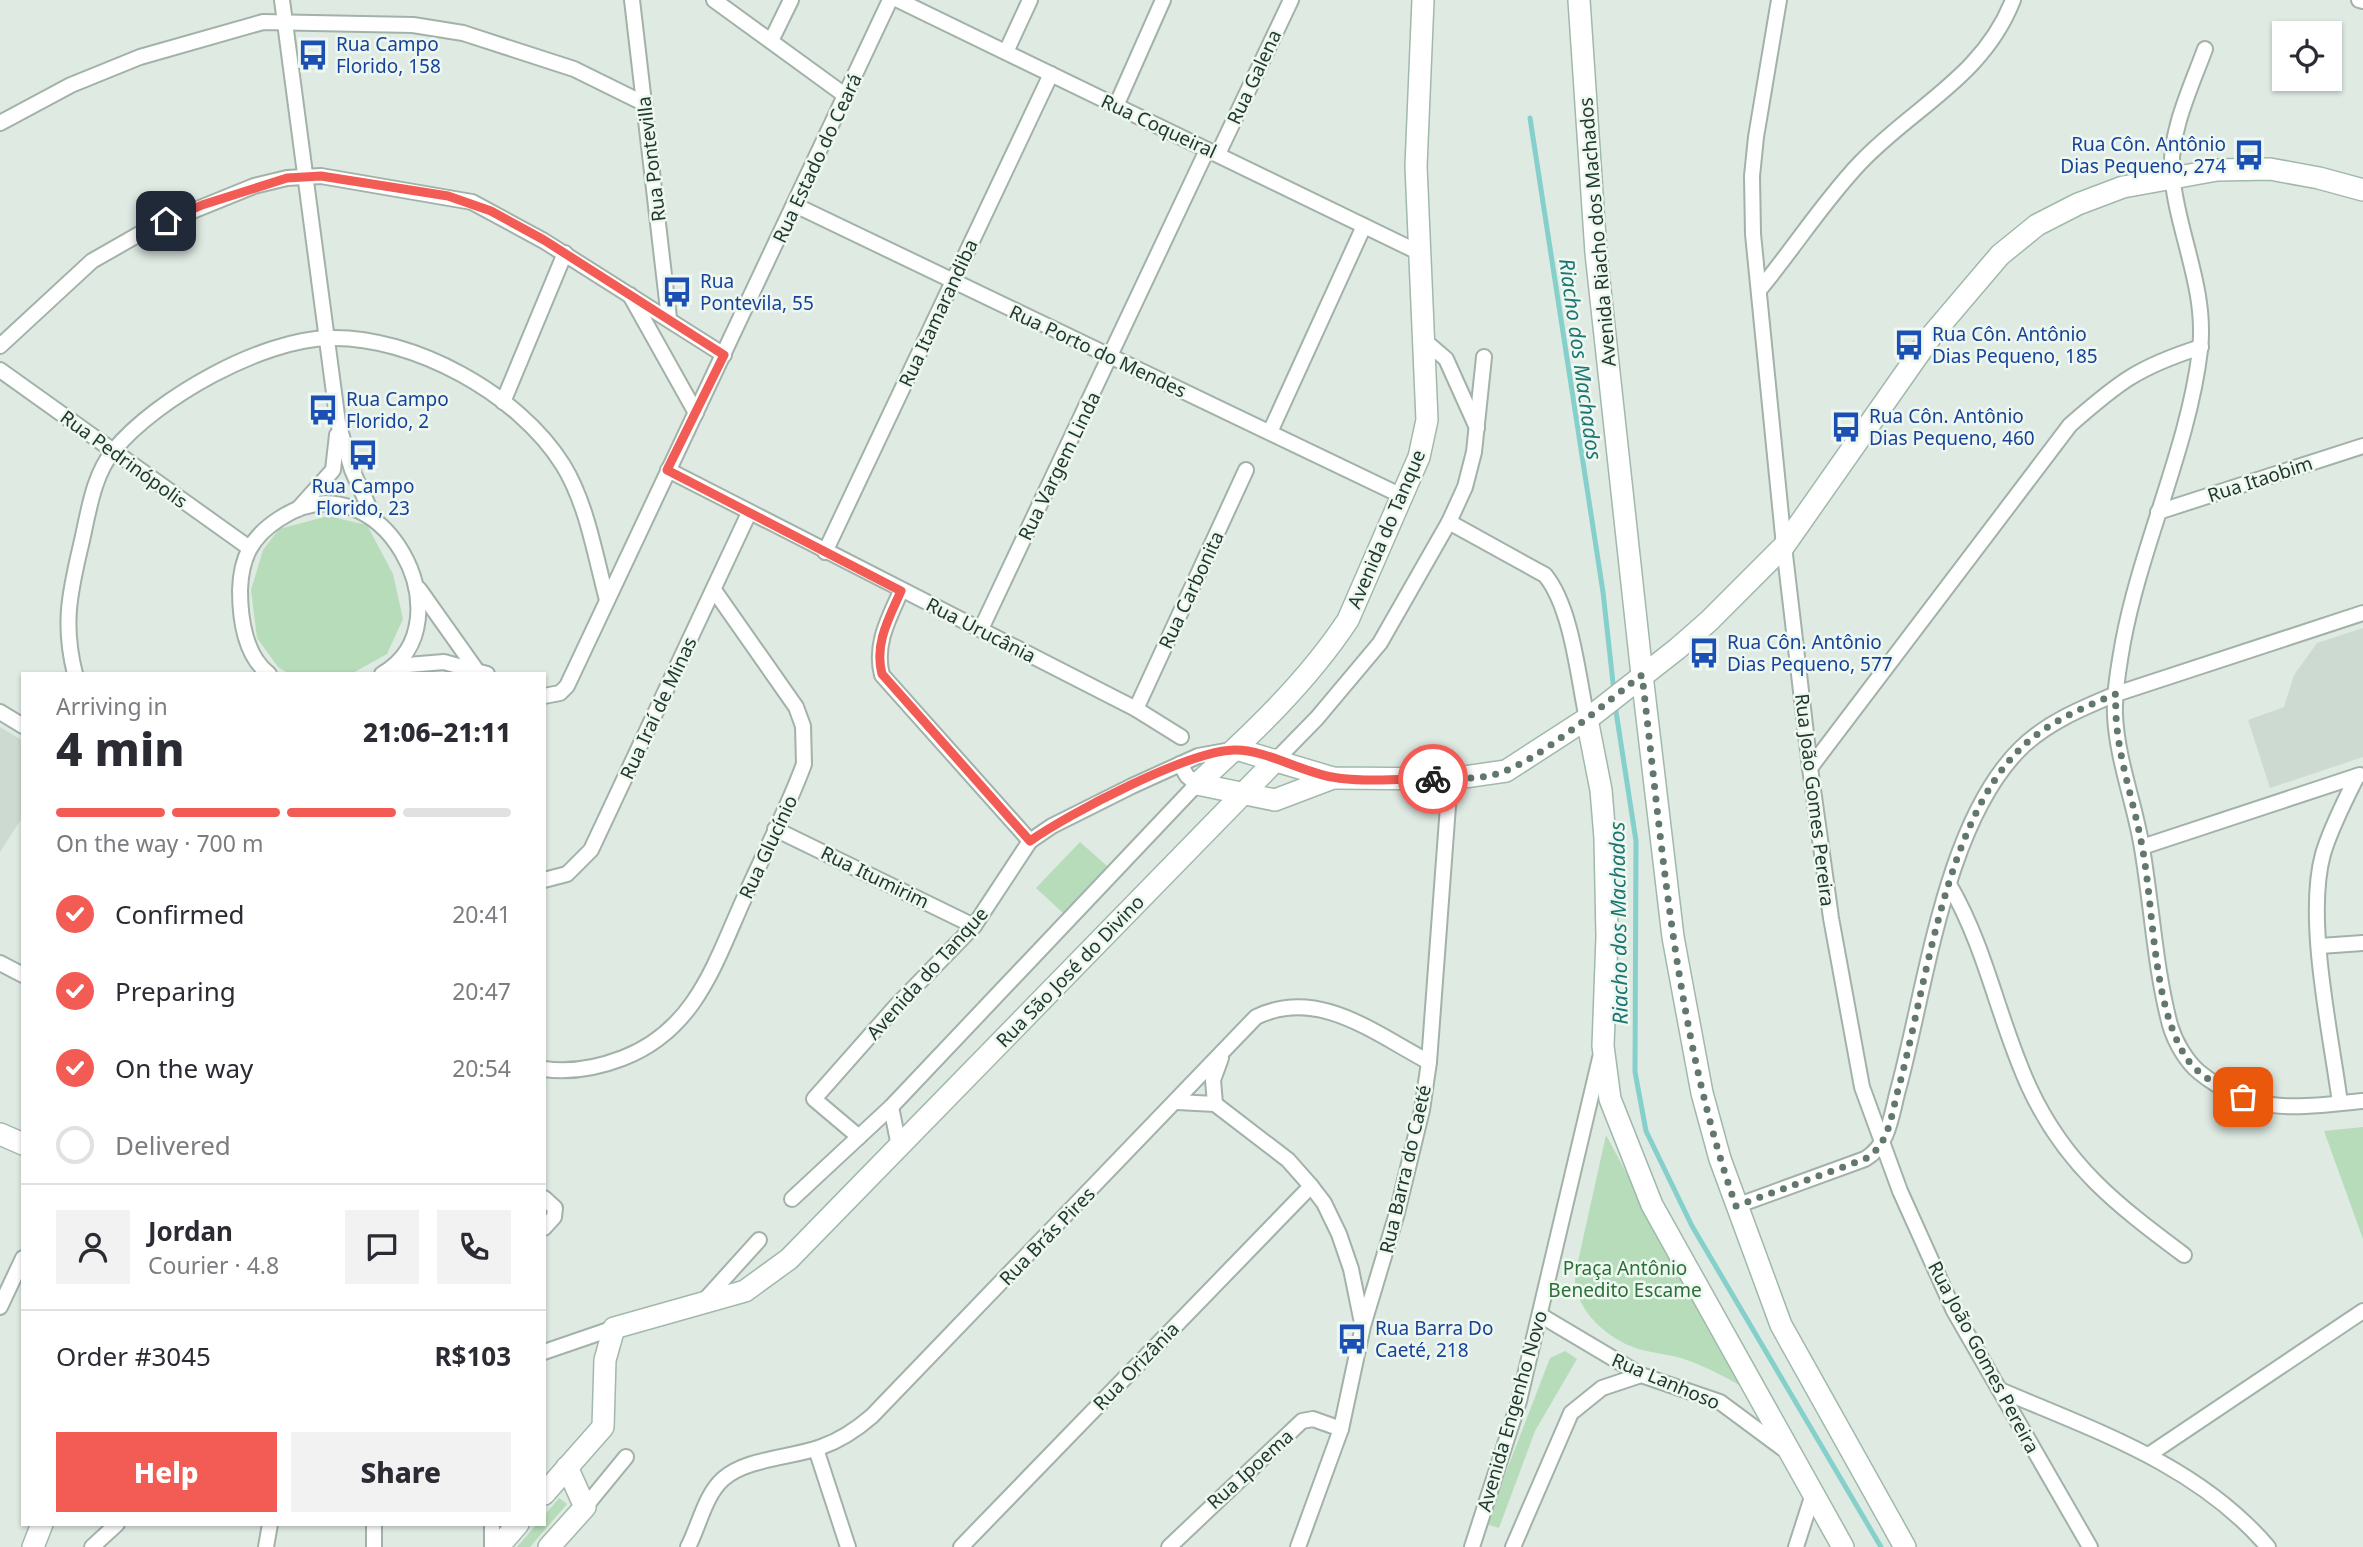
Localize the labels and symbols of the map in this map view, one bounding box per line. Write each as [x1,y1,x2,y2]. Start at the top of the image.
street label: Rua Galena [1221,25,1287,129]
place label: Rua Campo Florido, 158 [336,31,441,79]
bus stop icon: Rua Campo Florido, 158 [296,38,330,72]
street label: Rua Estado do Ceará [766,69,868,247]
street label: Rua Coqueiral [1097,88,1221,164]
street label: Rua Pontevilla [630,95,672,223]
street label: Avenida Riacho dos Machados [1574,97,1620,367]
place label: Rua Côn. Antônio Dias Pequeno, 274 [2060,131,2226,179]
bus stop icon: Rua Côn. Antônio Dias Pequeno, 274 [2232,138,2266,172]
pin [136,191,196,251]
street label: Rua Itamarandiba [892,235,984,391]
water label: Riacho dos Machados [1554,257,1608,461]
place label: Rua Pontevila, 55 [700,268,814,316]
bus stop icon: Rua Pontevila, 55 [660,275,694,309]
street label: Rua Porto do Mendes [1005,299,1191,403]
place label: Rua Côn. Antônio Dias Pequeno, 185 [1932,321,2098,369]
bus stop icon: Rua Côn. Antônio Dias Pequeno, 185 [1892,328,1926,362]
place label: Rua Campo Florido, 2 [346,386,449,434]
street label: Rua Vargem Linda [1012,387,1106,545]
bus stop icon: Rua Campo Florido, 2 [306,393,340,427]
place label: Rua Côn. Antônio Dias Pequeno, 460 [1869,403,2035,451]
street label: Rua Pedrinópolis [55,404,193,514]
bus stop icon: Rua Côn. Antônio Dias Pequeno, 460 [1829,410,1863,444]
bus stop icon: Rua Campo Florido, 23 [346,438,380,472]
street label: Avenida do Tanque [1341,446,1431,612]
street label: Rua Itaobim [2204,450,2316,508]
place label: Rua Campo Florido, 23 [312,473,414,521]
street label: Rua Carbonita [1152,527,1230,653]
street label: Rua Urucânia [922,591,1040,669]
place label: Rua Côn. Antônio Dias Pequeno, 577 [1727,629,1893,677]
street label: Rua Iraí de Minas [614,632,702,784]
bus stop icon: Rua Côn. Antônio Dias Pequeno, 577 [1687,636,1721,670]
street label: Rua João Gomes Pereira [1789,692,1841,908]
courier [1398,744,1468,814]
street label: Rua Glucínio [733,791,803,903]
water label: Riacho dos Machados [1602,821,1634,1025]
street label: Rua Itumirim [817,840,933,914]
street label: Rua São José do Divino [990,889,1150,1053]
street label: Avenida do Tanque [860,901,994,1045]
pin [2213,1067,2273,1127]
street label: Rua Barra do Caeté [1373,1082,1437,1256]
street label: Rua Brás Pires [993,1181,1101,1291]
park label: Praça Antônio Benedito Escame [1548,1255,1702,1303]
street label: Rua João Gomes Pereira [1922,1256,2046,1458]
street label: Avenida Engenho Novo [1471,1308,1553,1514]
place label: Rua Barra Do Caeté, 218 [1375,1315,1493,1363]
street label: Rua Orizânia [1087,1316,1185,1416]
bus stop icon: Rua Barra Do Caeté, 218 [1335,1322,1369,1356]
street label: Rua Lanhoso [1608,1346,1724,1416]
street label: Rua Ipoema [1201,1423,1299,1515]

